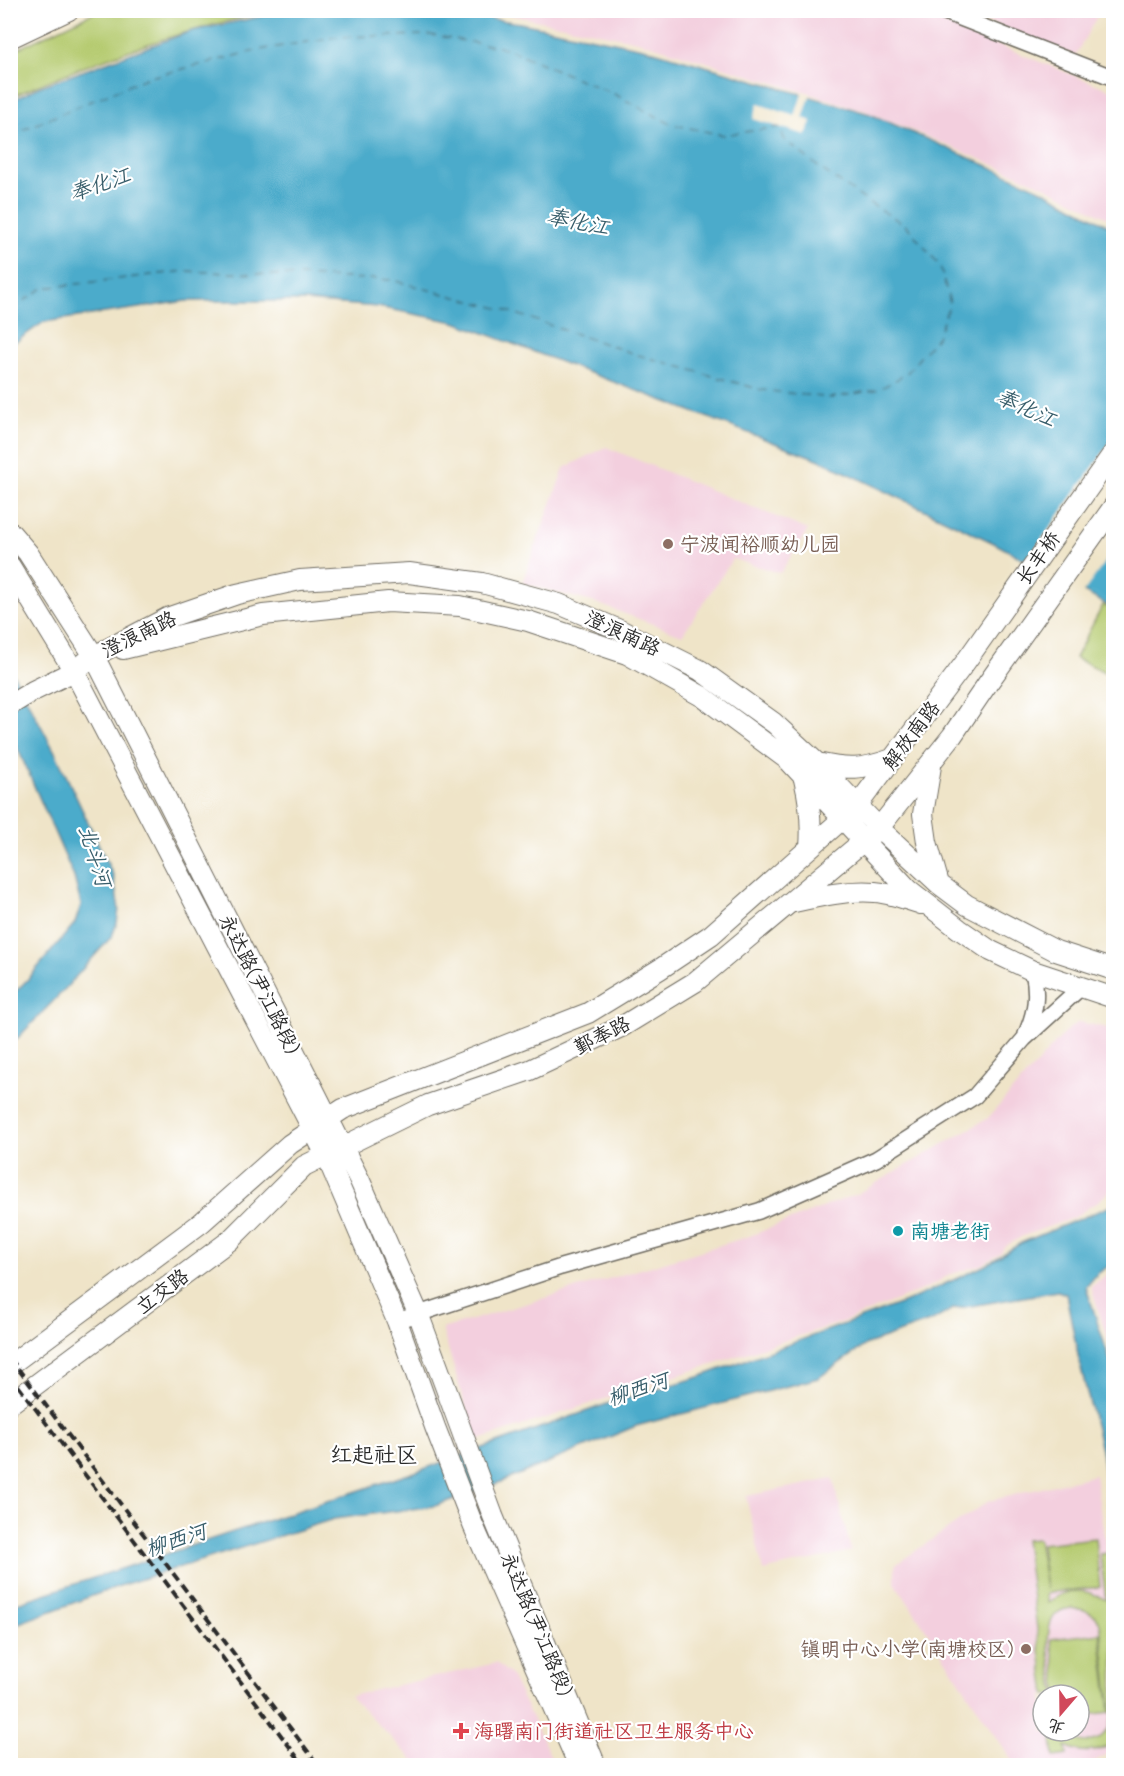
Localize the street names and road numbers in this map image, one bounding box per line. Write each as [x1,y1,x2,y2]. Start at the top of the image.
street label: 长丰桥 [1012,527,1065,589]
street label: 澄浪南路 [98,606,181,662]
street label: 澄浪南路 [582,606,665,661]
street label: 解放南路 [878,696,945,774]
street label: 永达路(尹江路段) [214,910,305,1058]
street label: 鄞奉路 [570,1011,635,1059]
street label: 立交路 [131,1264,194,1319]
street label: 永达路(尹江路段) [496,1549,577,1699]

